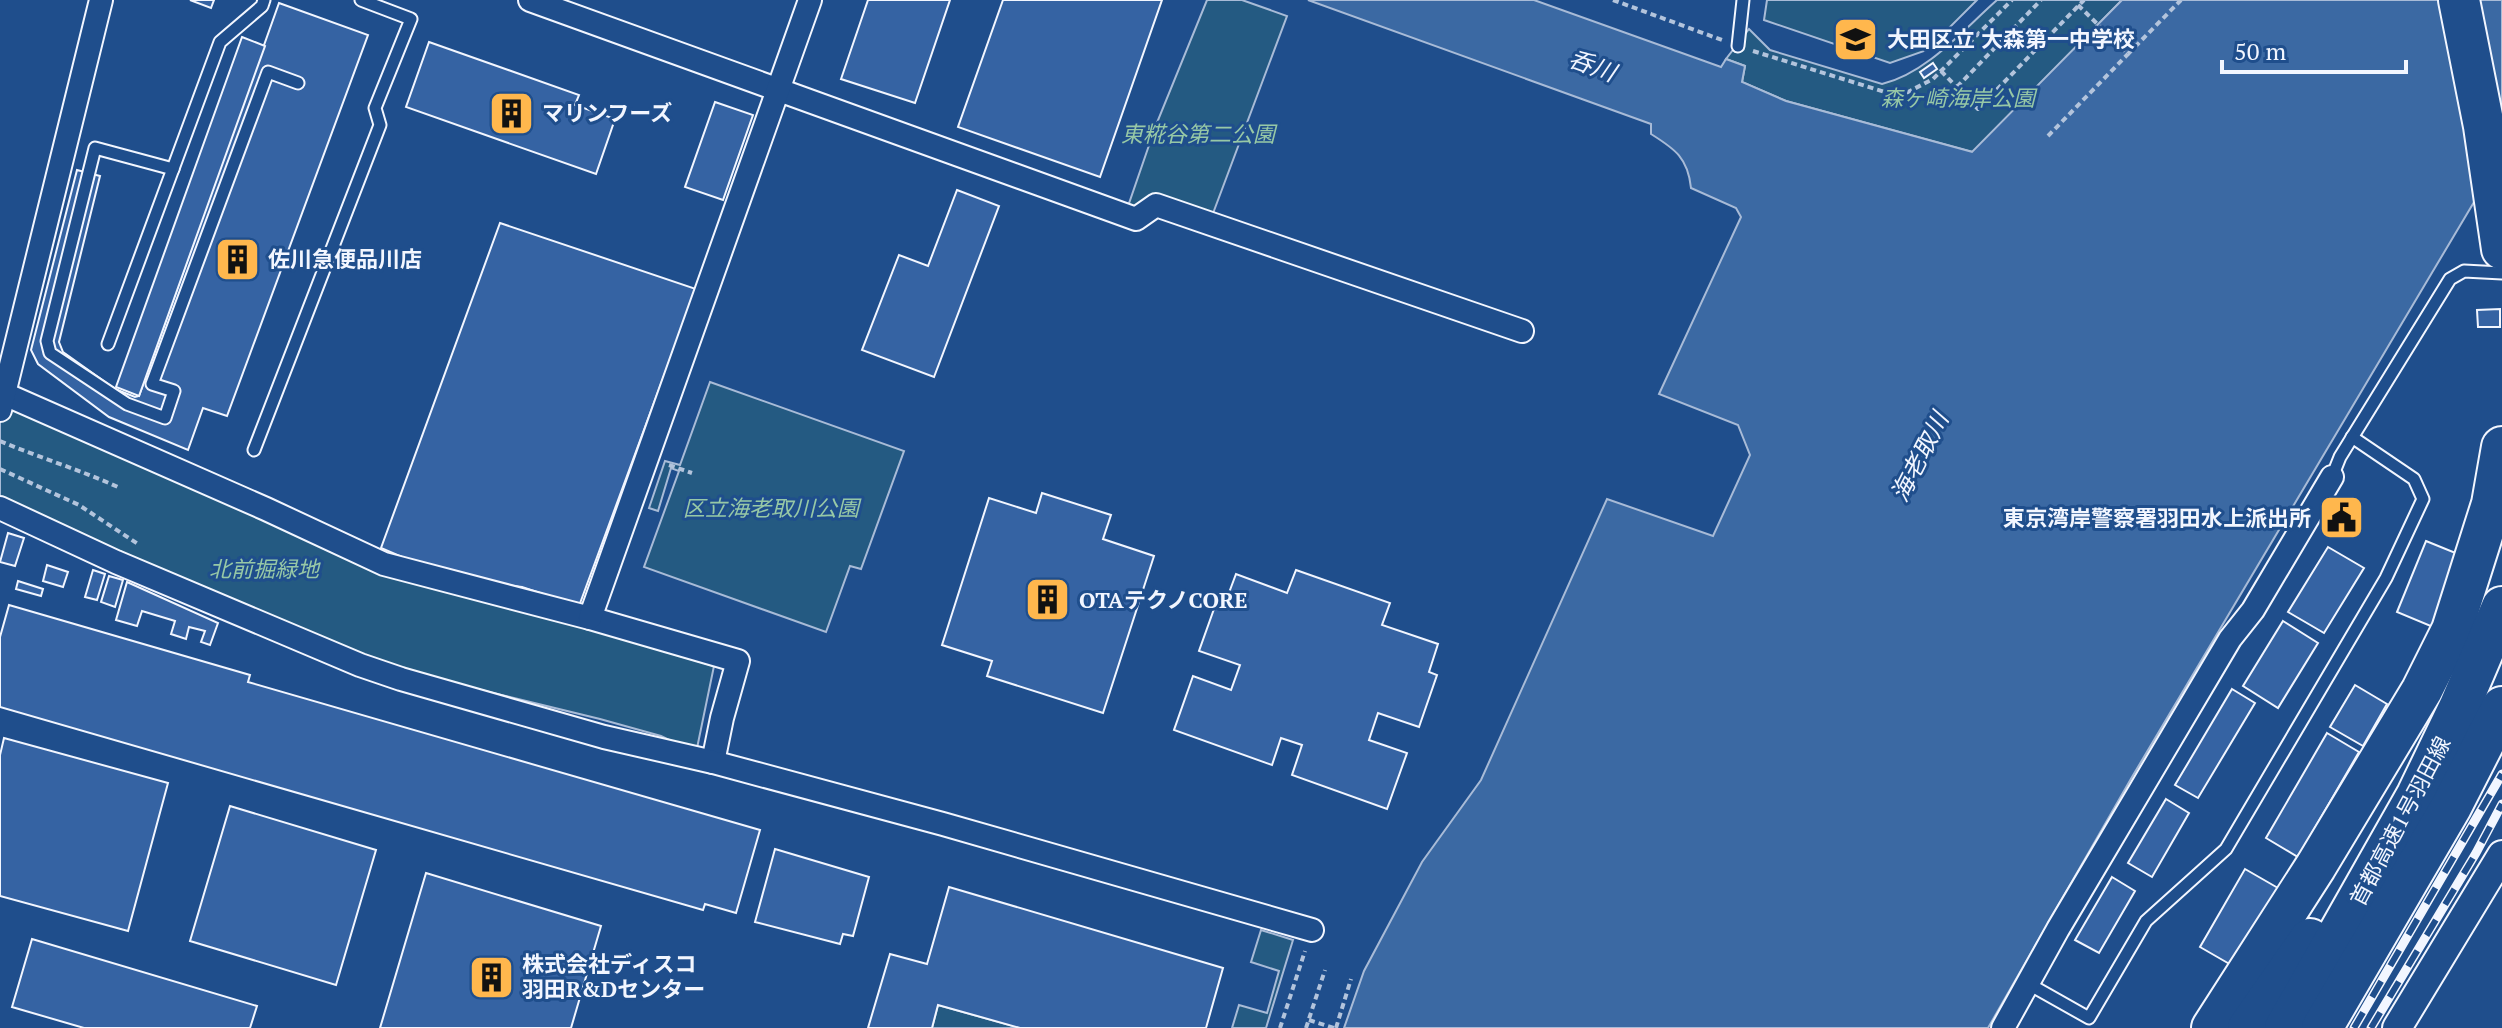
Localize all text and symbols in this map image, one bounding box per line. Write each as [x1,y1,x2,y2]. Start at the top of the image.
school or university icon: 大田区立 大森第一中学校 [1832,15,1880,63]
place label: 大田区立 大森第一中学校 [1887,24,2135,53]
scale bar [2222,24,2406,74]
text: 50 m [2234,35,2286,67]
water label: 呑川 [1564,42,1623,89]
park label: 森ヶ崎海岸公園 [1881,83,2038,112]
building icon: マリンフーズ [487,89,535,137]
place label: マリンフーズ [542,98,672,127]
park label: 東糀谷第二公園 [1121,119,1278,148]
building icon: 佐川急便品川店 [213,235,261,283]
place label: 佐川急便品川店 [268,244,422,273]
water label: 海老取川 [1883,404,1957,507]
park label: 区立海老取川公園 [683,493,862,522]
public building icon: 東京湾岸警察署羽田水上派出所 [2318,494,2366,542]
place label: 東京湾岸警察署羽田水上派出所 [2003,503,2311,532]
park label: 北前掘緑地 [209,554,321,583]
building icon: OTAテクノCORE [1024,576,1072,624]
place label: OTAテクノCORE [1079,585,1248,614]
street label: 首都高速1号羽田線 [2343,731,2456,910]
place label: 株式会社ディスコ 羽田R&Dセンター [522,949,705,1003]
building icon: 株式会社ディスコ 羽田R&Dセンター [467,953,515,1001]

